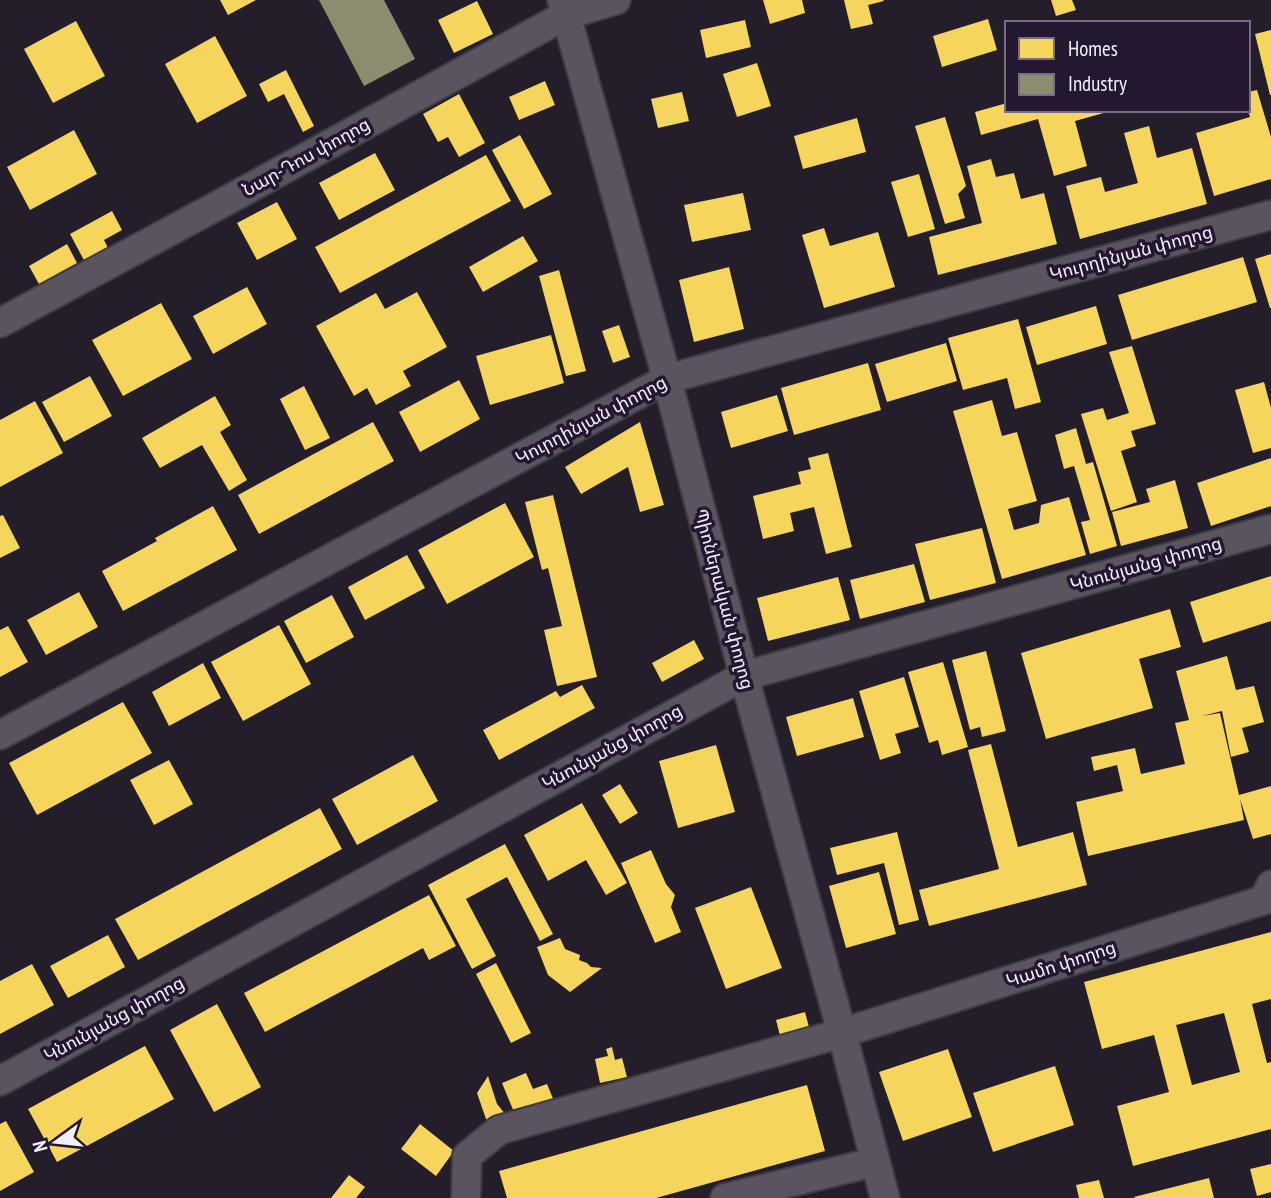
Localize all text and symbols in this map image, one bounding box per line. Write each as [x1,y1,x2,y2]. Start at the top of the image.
legend [1005,21,1250,112]
text: Homes [1068,35,1118,62]
text: Industry [1068,70,1127,97]
street label: Նար-Դոս փողոց [238,112,374,201]
street label: Կուրղինյան փողոց [1047,220,1215,285]
street label: Կուրղինյան փողոց [511,370,670,469]
street label: Պիոներական փողոց [689,506,760,692]
street label: Կնունյանց փողոց [1067,531,1224,596]
street label: Կնունյանց փողոց [538,699,686,795]
street label: Կամո փողոց [1003,935,1119,992]
street label: Կնունյանց փողոց [40,971,188,1067]
north arrow [21,1107,91,1177]
text: N [27,1138,52,1154]

